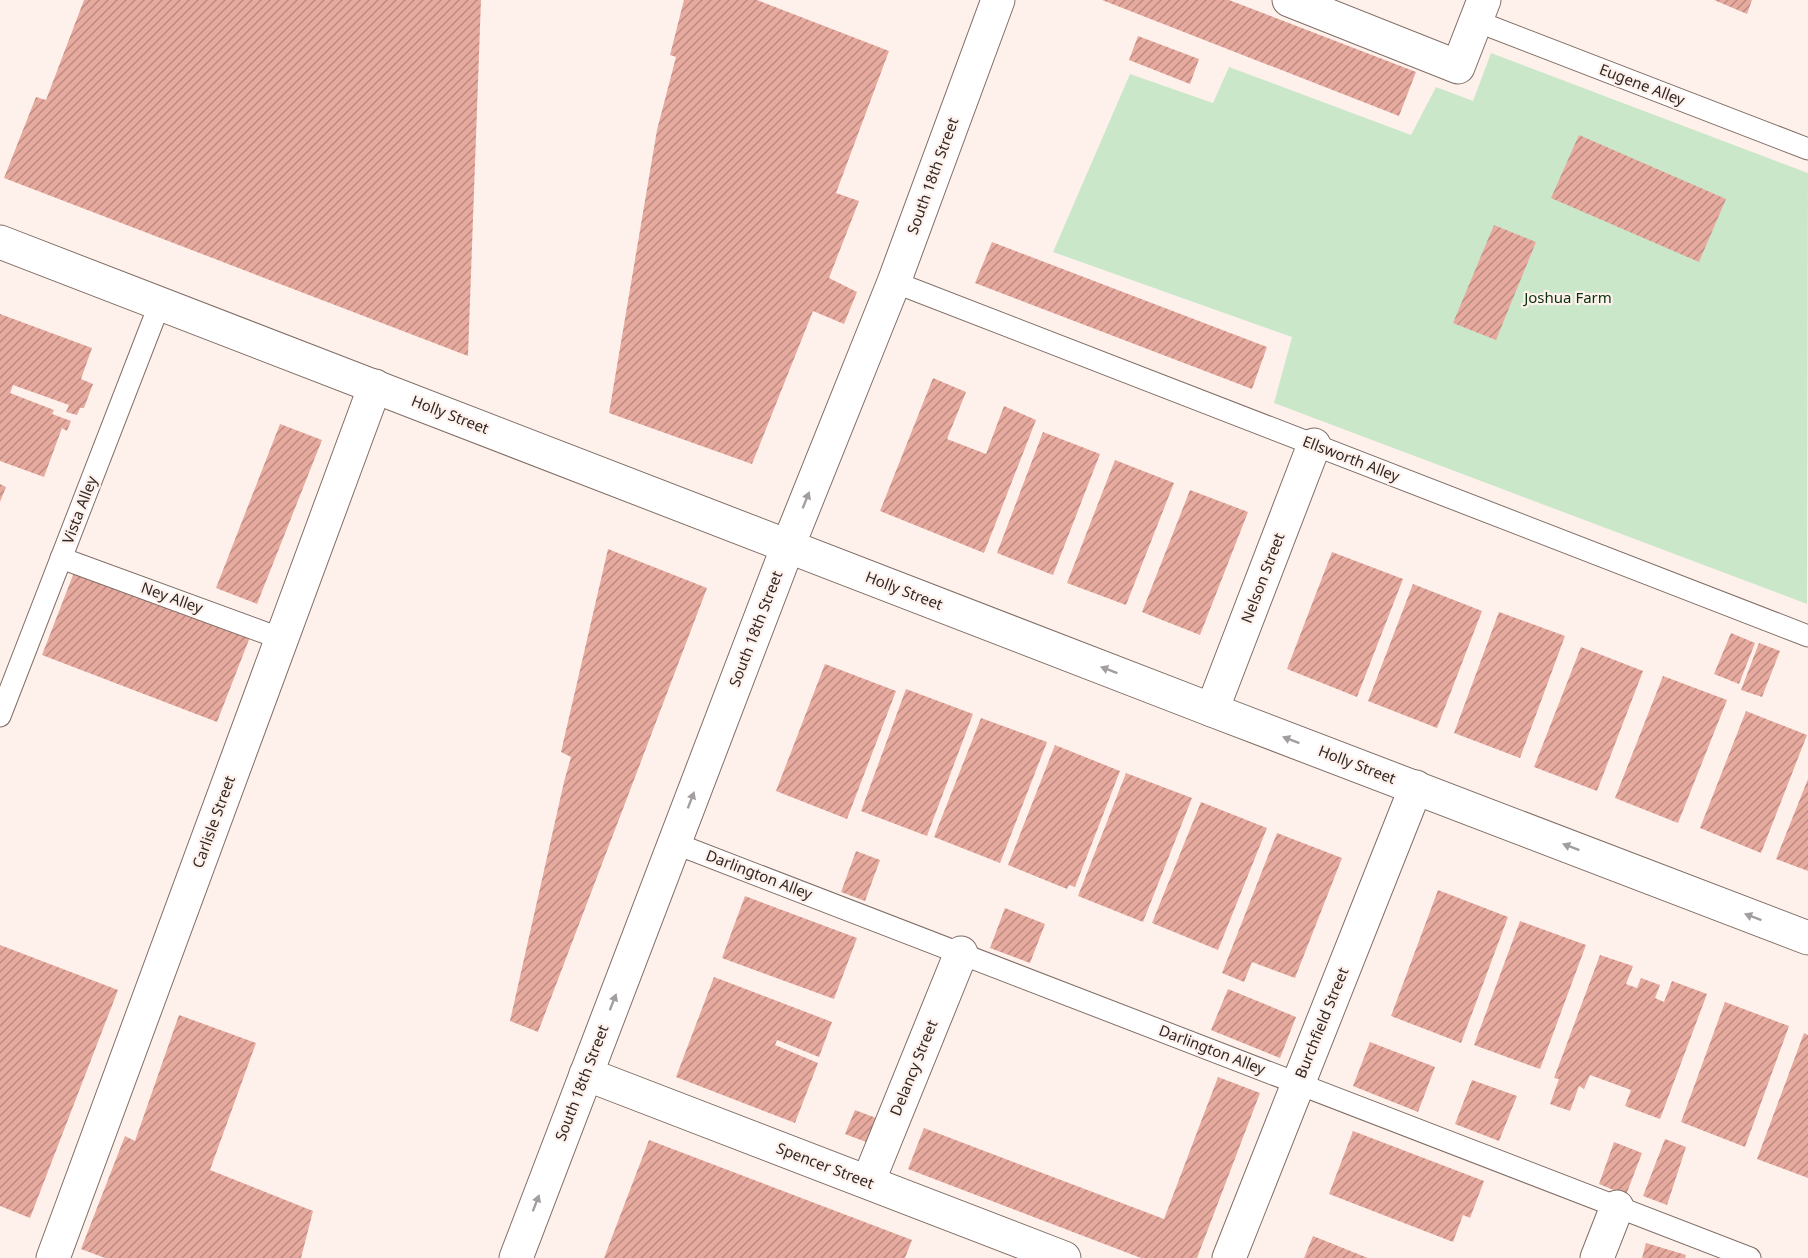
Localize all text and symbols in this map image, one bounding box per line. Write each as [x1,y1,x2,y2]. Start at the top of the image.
street label: Eugene Alley [1597,59,1688,110]
street label: South 18th Street [902,114,963,237]
park label: Joshua Farm [1522,287,1612,307]
street label: Holly Street [409,390,492,438]
street label: Ellsworth Alley [1300,430,1403,486]
street label: Vista Alley [57,473,101,546]
one-way arrow [801,491,811,509]
street label: Nelson Street [1236,529,1289,626]
street label: Holly Street [863,566,946,614]
street label: South 18th Street [724,567,787,690]
street label: Ney Alley [139,577,206,618]
one-way arrow [1100,665,1118,675]
one-way arrow [1282,735,1300,744]
street label: Holly Street [1316,740,1399,788]
street label: Carlisle Street [187,772,239,871]
one-way arrow [686,791,696,809]
one-way arrow [1562,842,1580,852]
street label: Darlington Alley [703,845,816,904]
one-way arrow [1744,912,1762,922]
street label: Burchfield Street [1290,964,1353,1081]
one-way arrow [609,992,619,1010]
street label: Delancy Street [885,1016,942,1118]
street label: Darlington Alley [1156,1020,1269,1079]
street label: South 18th Street [550,1021,613,1144]
street label: Spencer Street [774,1137,877,1193]
one-way arrow [532,1194,542,1212]

